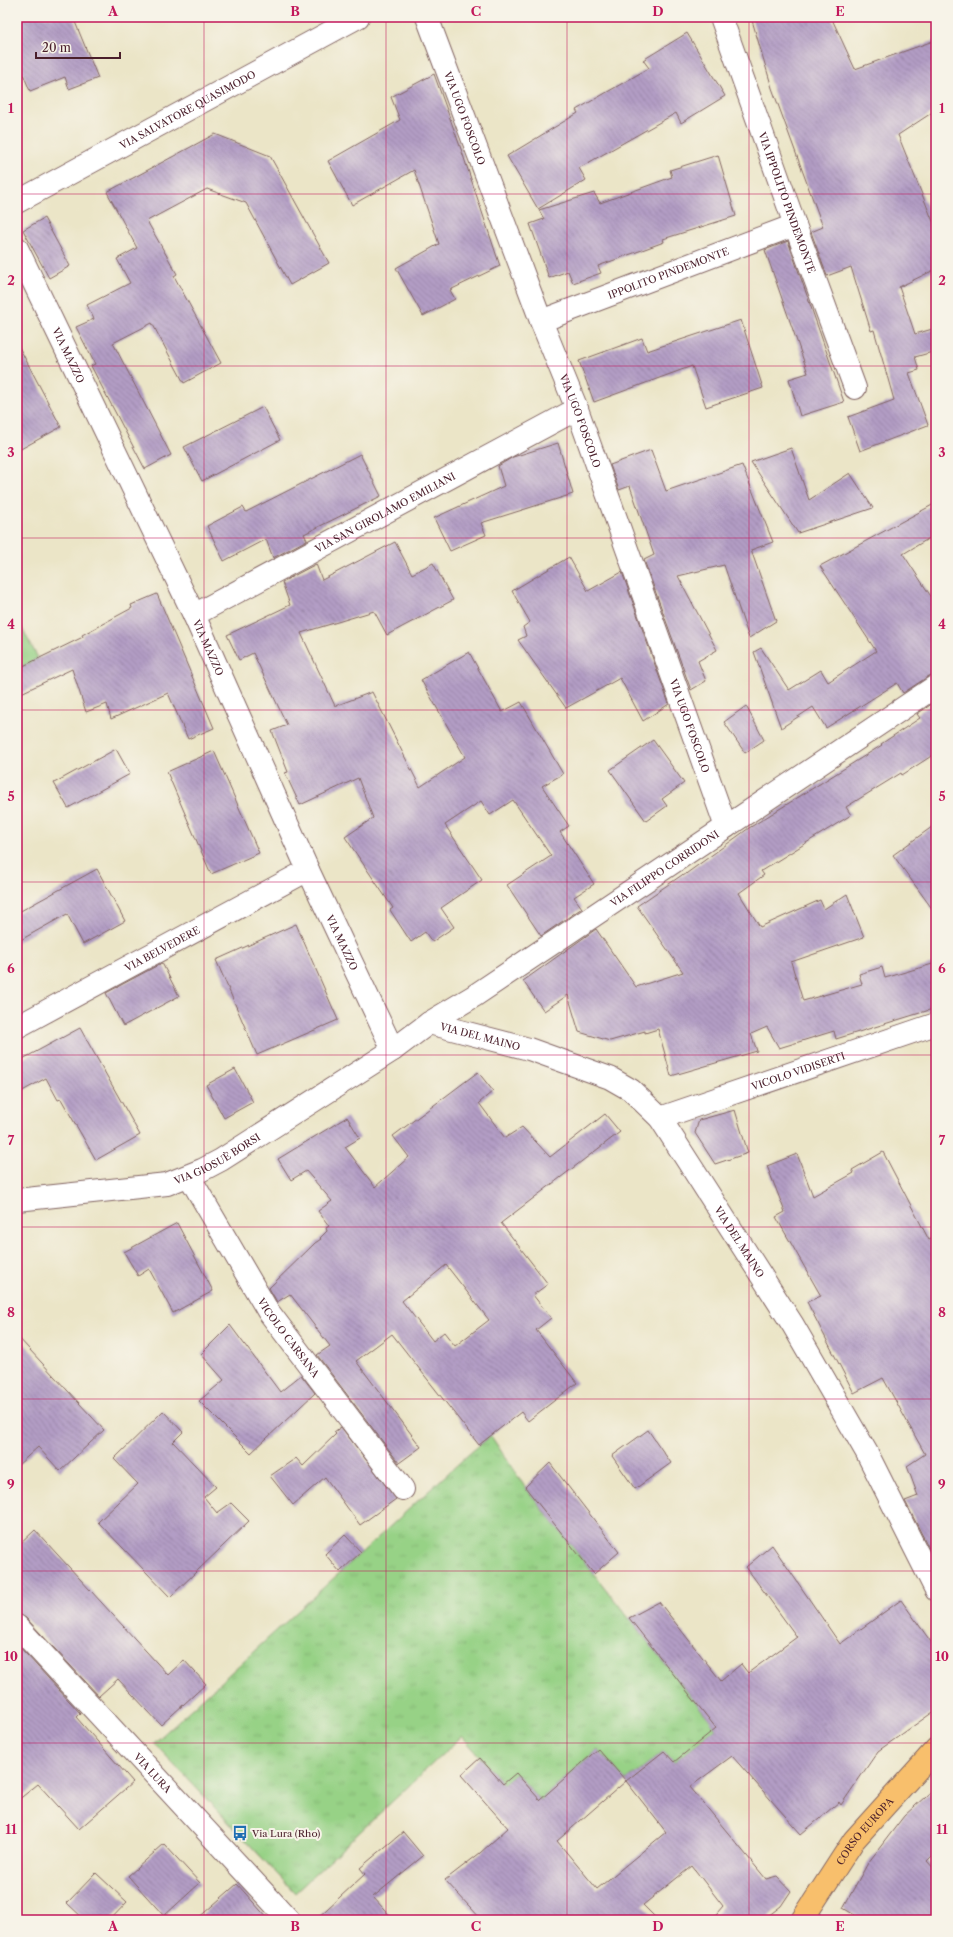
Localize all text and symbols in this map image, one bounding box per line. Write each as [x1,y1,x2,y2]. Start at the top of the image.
text: A [107,3,119,19]
text: B [290,3,300,19]
text: C [471,3,481,19]
text: D [652,3,664,19]
text: E [835,3,845,19]
scale bar [36,34,120,60]
text: 20 m [42,40,71,55]
street label: VIA SALVATORE QUASIMODO [116,67,258,152]
street label: VIA UGO FOSCOLO [441,69,488,167]
text: 1 [8,100,14,116]
text: 1 [939,100,945,116]
street label: VIA IPPOLITO PINDEMONTE [756,129,819,275]
street label: IPPOLITO PINDEMONTE [606,244,731,302]
text: 2 [7,272,15,288]
text: 2 [938,272,946,288]
street label: VIA MAZZO [49,324,88,385]
street label: VIA UGO FOSCOLO [556,371,604,469]
text: 3 [7,444,15,460]
text: 3 [938,444,946,460]
street label: VIA SAN GIROLAMO EMILIANI [312,469,458,556]
text: 4 [7,616,15,632]
street label: VIA MAZZO [190,616,227,678]
text: 4 [938,616,946,632]
street label: VIA UGO FOSCOLO [667,676,713,775]
text: 5 [7,788,15,804]
text: 5 [938,788,946,804]
street label: VIA FILIPPO CORRIDONI [607,827,721,910]
street label: VIA MAZZO [323,912,361,972]
street label: VIA BELVEDERE [121,923,202,975]
text: 6 [7,960,15,976]
text: 6 [938,960,946,976]
street label: VIA DEL MAINO [438,1019,522,1053]
street label: VICOLO VIDISERTI [749,1049,847,1093]
street label: VIA GIOSUÈ BORSI [171,1130,263,1187]
text: 7 [8,1132,15,1148]
text: 7 [939,1132,946,1148]
street label: VIA DEL MAINO [711,1203,767,1280]
street label: VICOLO CARSANA [255,1295,323,1380]
text: 8 [7,1304,15,1320]
text: 8 [938,1304,946,1320]
text: 9 [7,1476,15,1492]
text: 9 [938,1476,946,1492]
text: 10 [4,1648,18,1664]
text: 10 [935,1648,949,1664]
street label: VIA LURA [131,1749,175,1796]
street label: CORSO EUROPA [833,1794,896,1867]
text: 11 [5,1821,17,1837]
text: 11 [936,1821,948,1837]
bus stop icon: Via Lura (Rho) [231,1824,249,1842]
place label: Via Lura (Rho) [251,1827,320,1840]
text: A [107,1918,119,1934]
text: B [290,1918,300,1934]
text: C [471,1918,481,1934]
text: D [652,1918,664,1934]
text: E [835,1918,845,1934]

